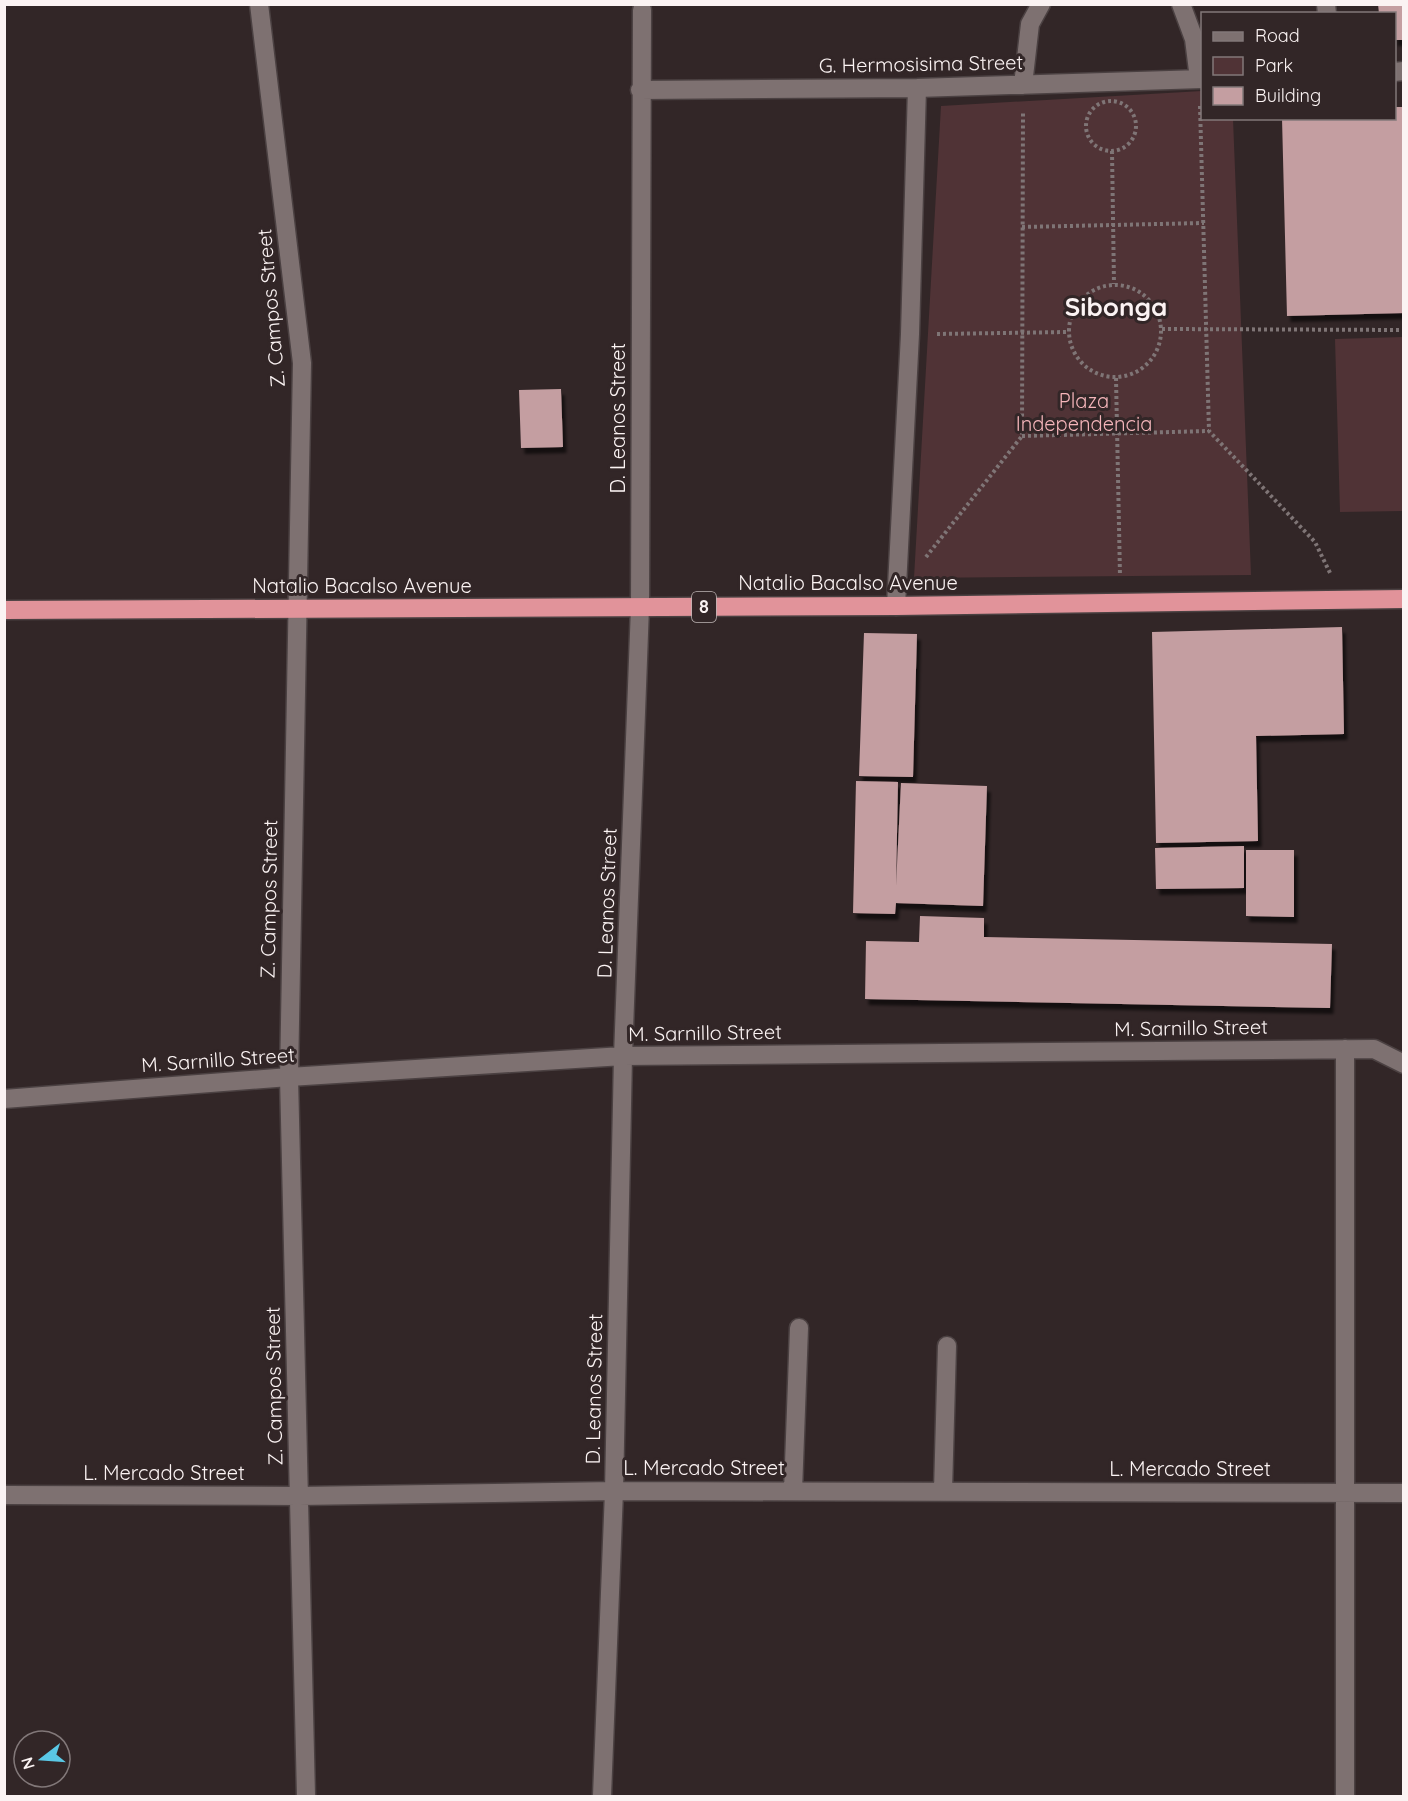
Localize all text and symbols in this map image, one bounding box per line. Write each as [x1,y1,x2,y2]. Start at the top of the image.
legend [1201,12,1396,120]
text: Road [1255,24,1300,47]
street label: G. Hermosisima Street [819,49,1024,78]
text: Park [1255,54,1293,77]
text: Building [1255,84,1321,107]
street label: Z. Campos Street [251,228,290,388]
district label: Sibonga [1065,290,1167,323]
street label: D. Leanos Street [605,342,630,493]
park label: Plaza Independencia [1016,388,1152,436]
street label: Natalio Bacalso Avenue [738,570,958,595]
street label: Natalio Bacalso Avenue [252,573,472,598]
road number: 8 [692,592,716,622]
street label: Z. Campos Street [255,819,282,979]
street label: D. Leanos Street [591,827,622,979]
street label: M. Sarnillo Street [1114,1014,1268,1041]
street label: M. Sarnillo Street [628,1019,782,1046]
street label: M. Sarnillo Street [140,1042,296,1077]
street label: Z. Campos Street [260,1306,287,1466]
street label: D. Leanos Street [580,1313,607,1465]
street label: L. Mercado Street [623,1455,785,1480]
street label: L. Mercado Street [1109,1456,1271,1481]
street label: L. Mercado Street [83,1460,245,1485]
north arrow [12,1729,72,1789]
text: N [16,1755,39,1772]

